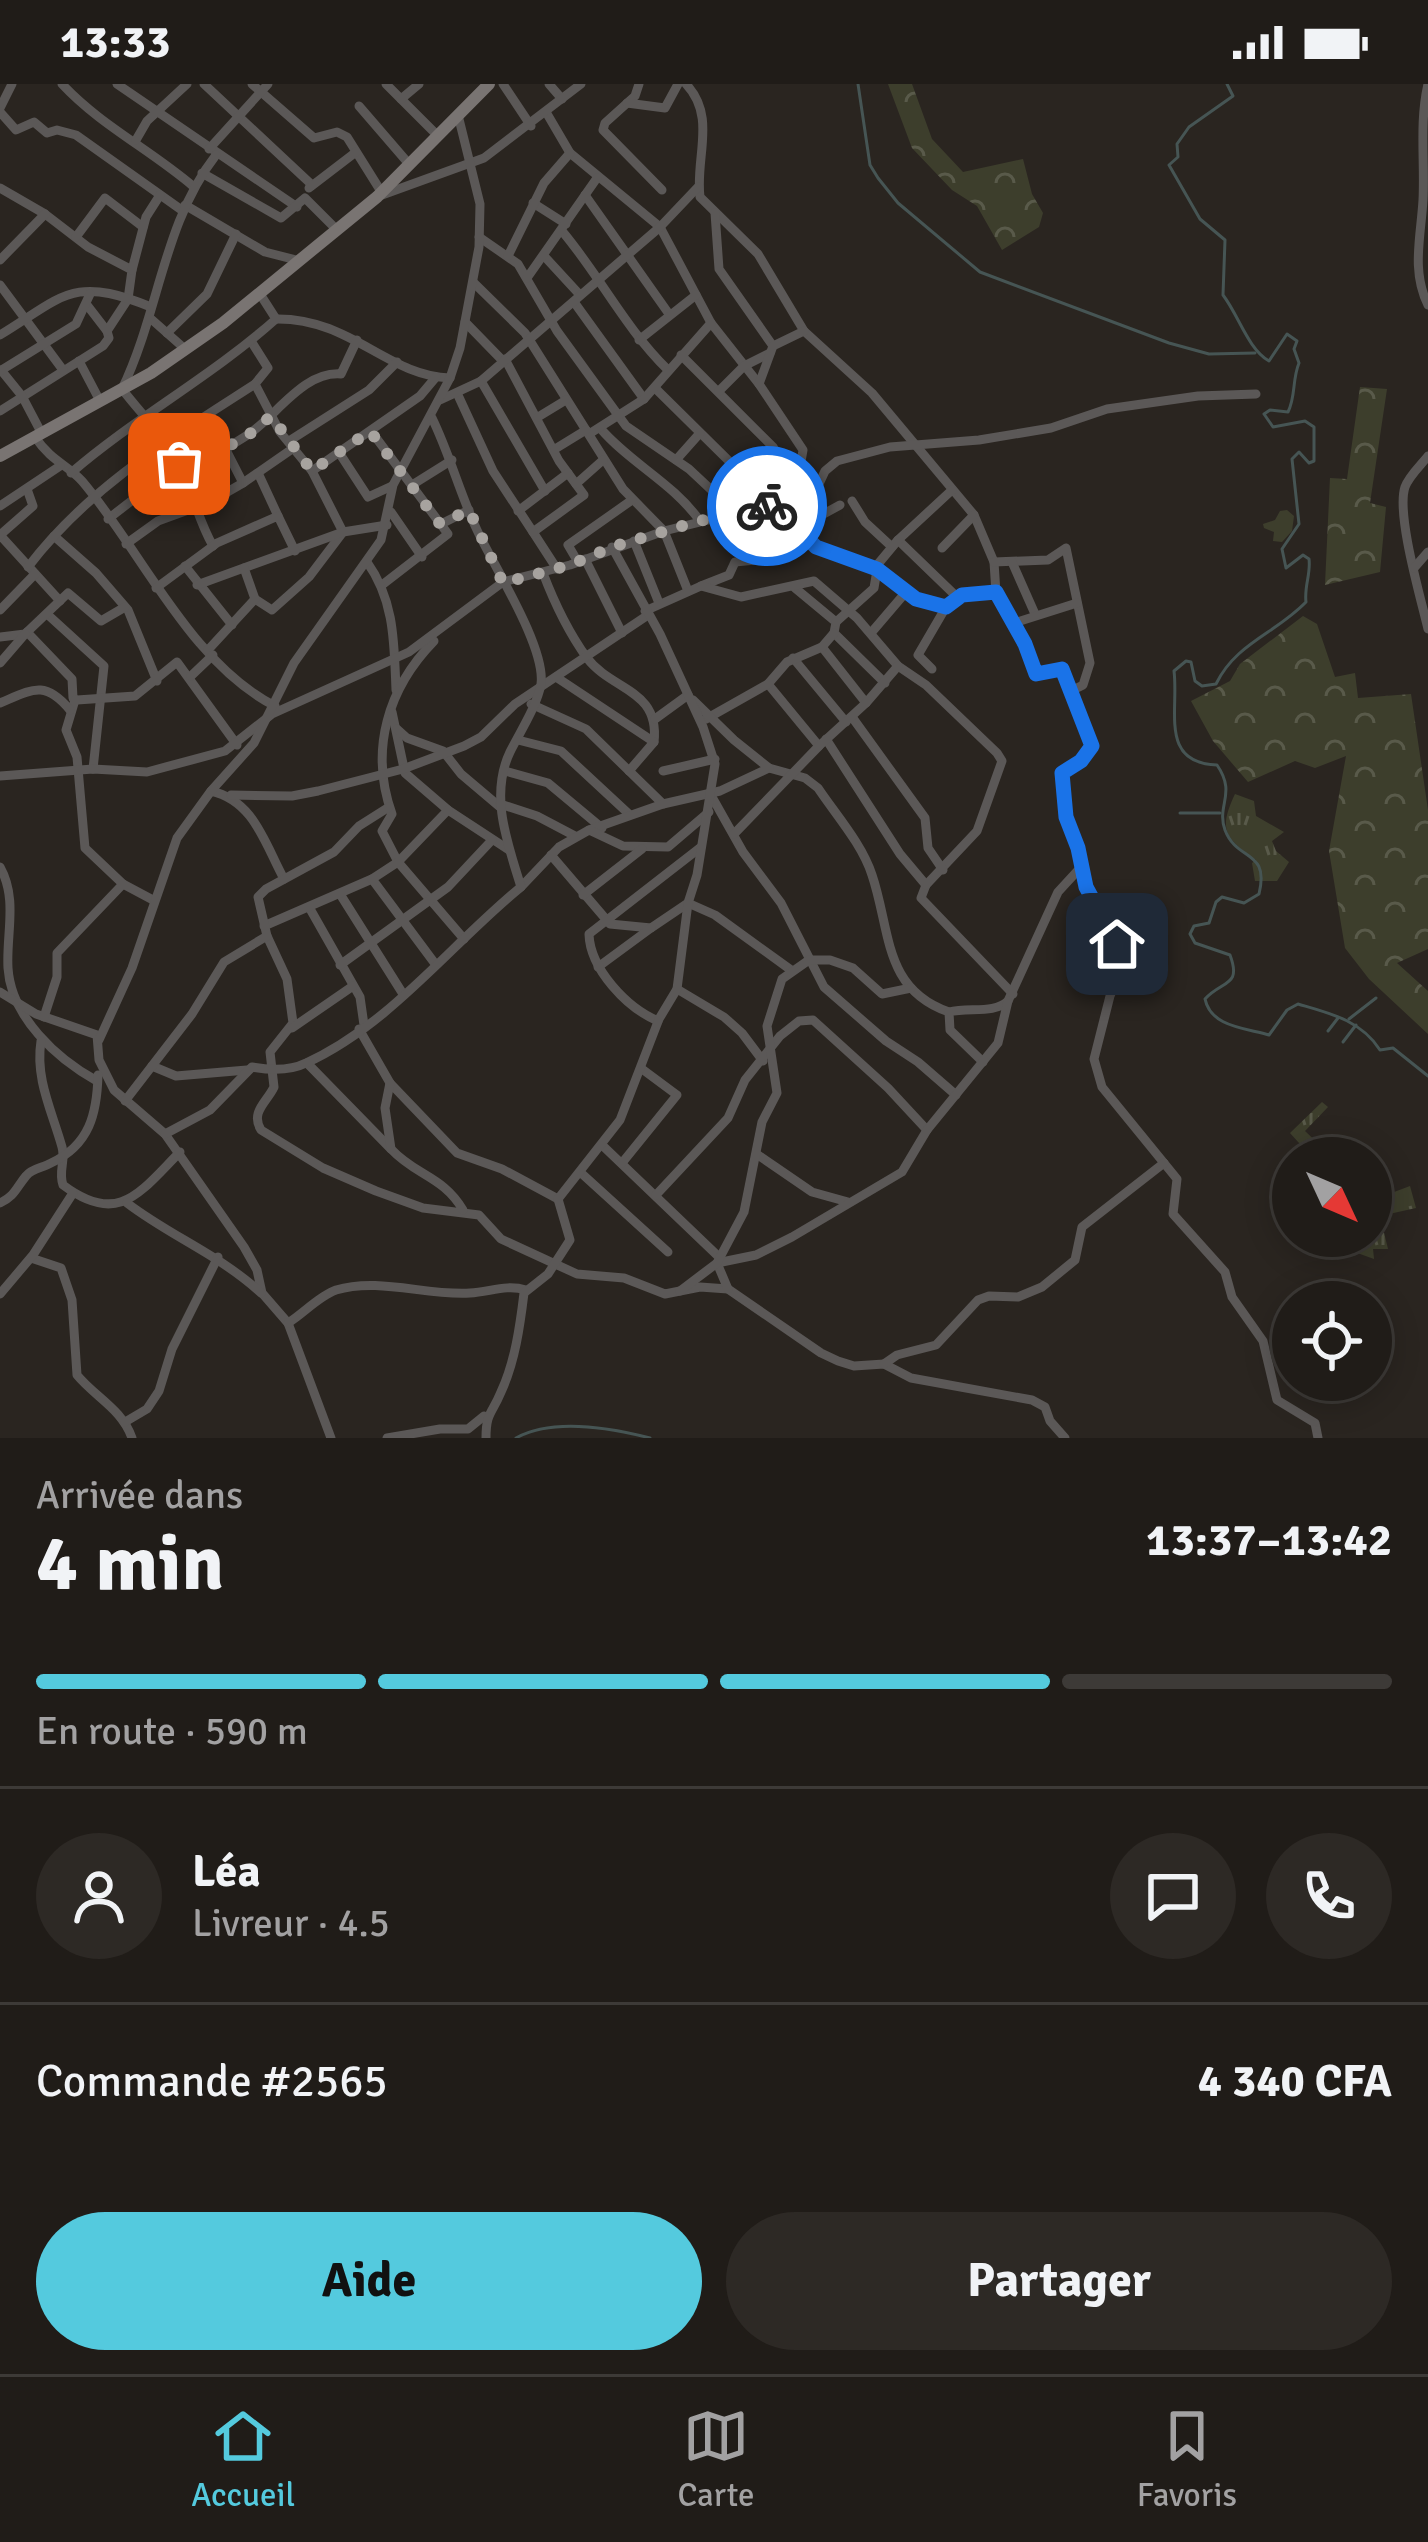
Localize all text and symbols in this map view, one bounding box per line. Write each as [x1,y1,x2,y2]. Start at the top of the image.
text: 13:33 [60,15,170,70]
pin [128,413,230,515]
icon: bag [146,431,212,497]
courier [707,446,827,566]
icon: bike [734,473,800,539]
pin [1066,893,1168,995]
icon: home [1084,911,1150,977]
north arrow [1272,1137,1392,1257]
map controls [1272,1137,1392,1401]
button: locate [1272,1281,1392,1401]
text: Arrivée dans [36,1471,243,1519]
text: 13:37–13:42 [1146,1513,1392,1568]
text: 4 min [36,1516,224,1612]
text: En route · 590 m [36,1707,308,1755]
button: person [36,1833,162,1959]
button: chat [1110,1833,1236,1959]
button: phone [1266,1833,1392,1959]
text: Léa [192,1844,261,1899]
text: Livreur · 4.5 [192,1899,390,1947]
text: Commande #2565 [36,2054,388,2109]
text: 4 340 CFA [1198,2054,1392,2109]
button: Aide [36,2212,702,2350]
button: Partager [726,2212,1392,2350]
tab: Accueil [191,2403,295,2516]
tab: Carte [677,2403,754,2516]
tab: Favoris [1137,2403,1237,2516]

